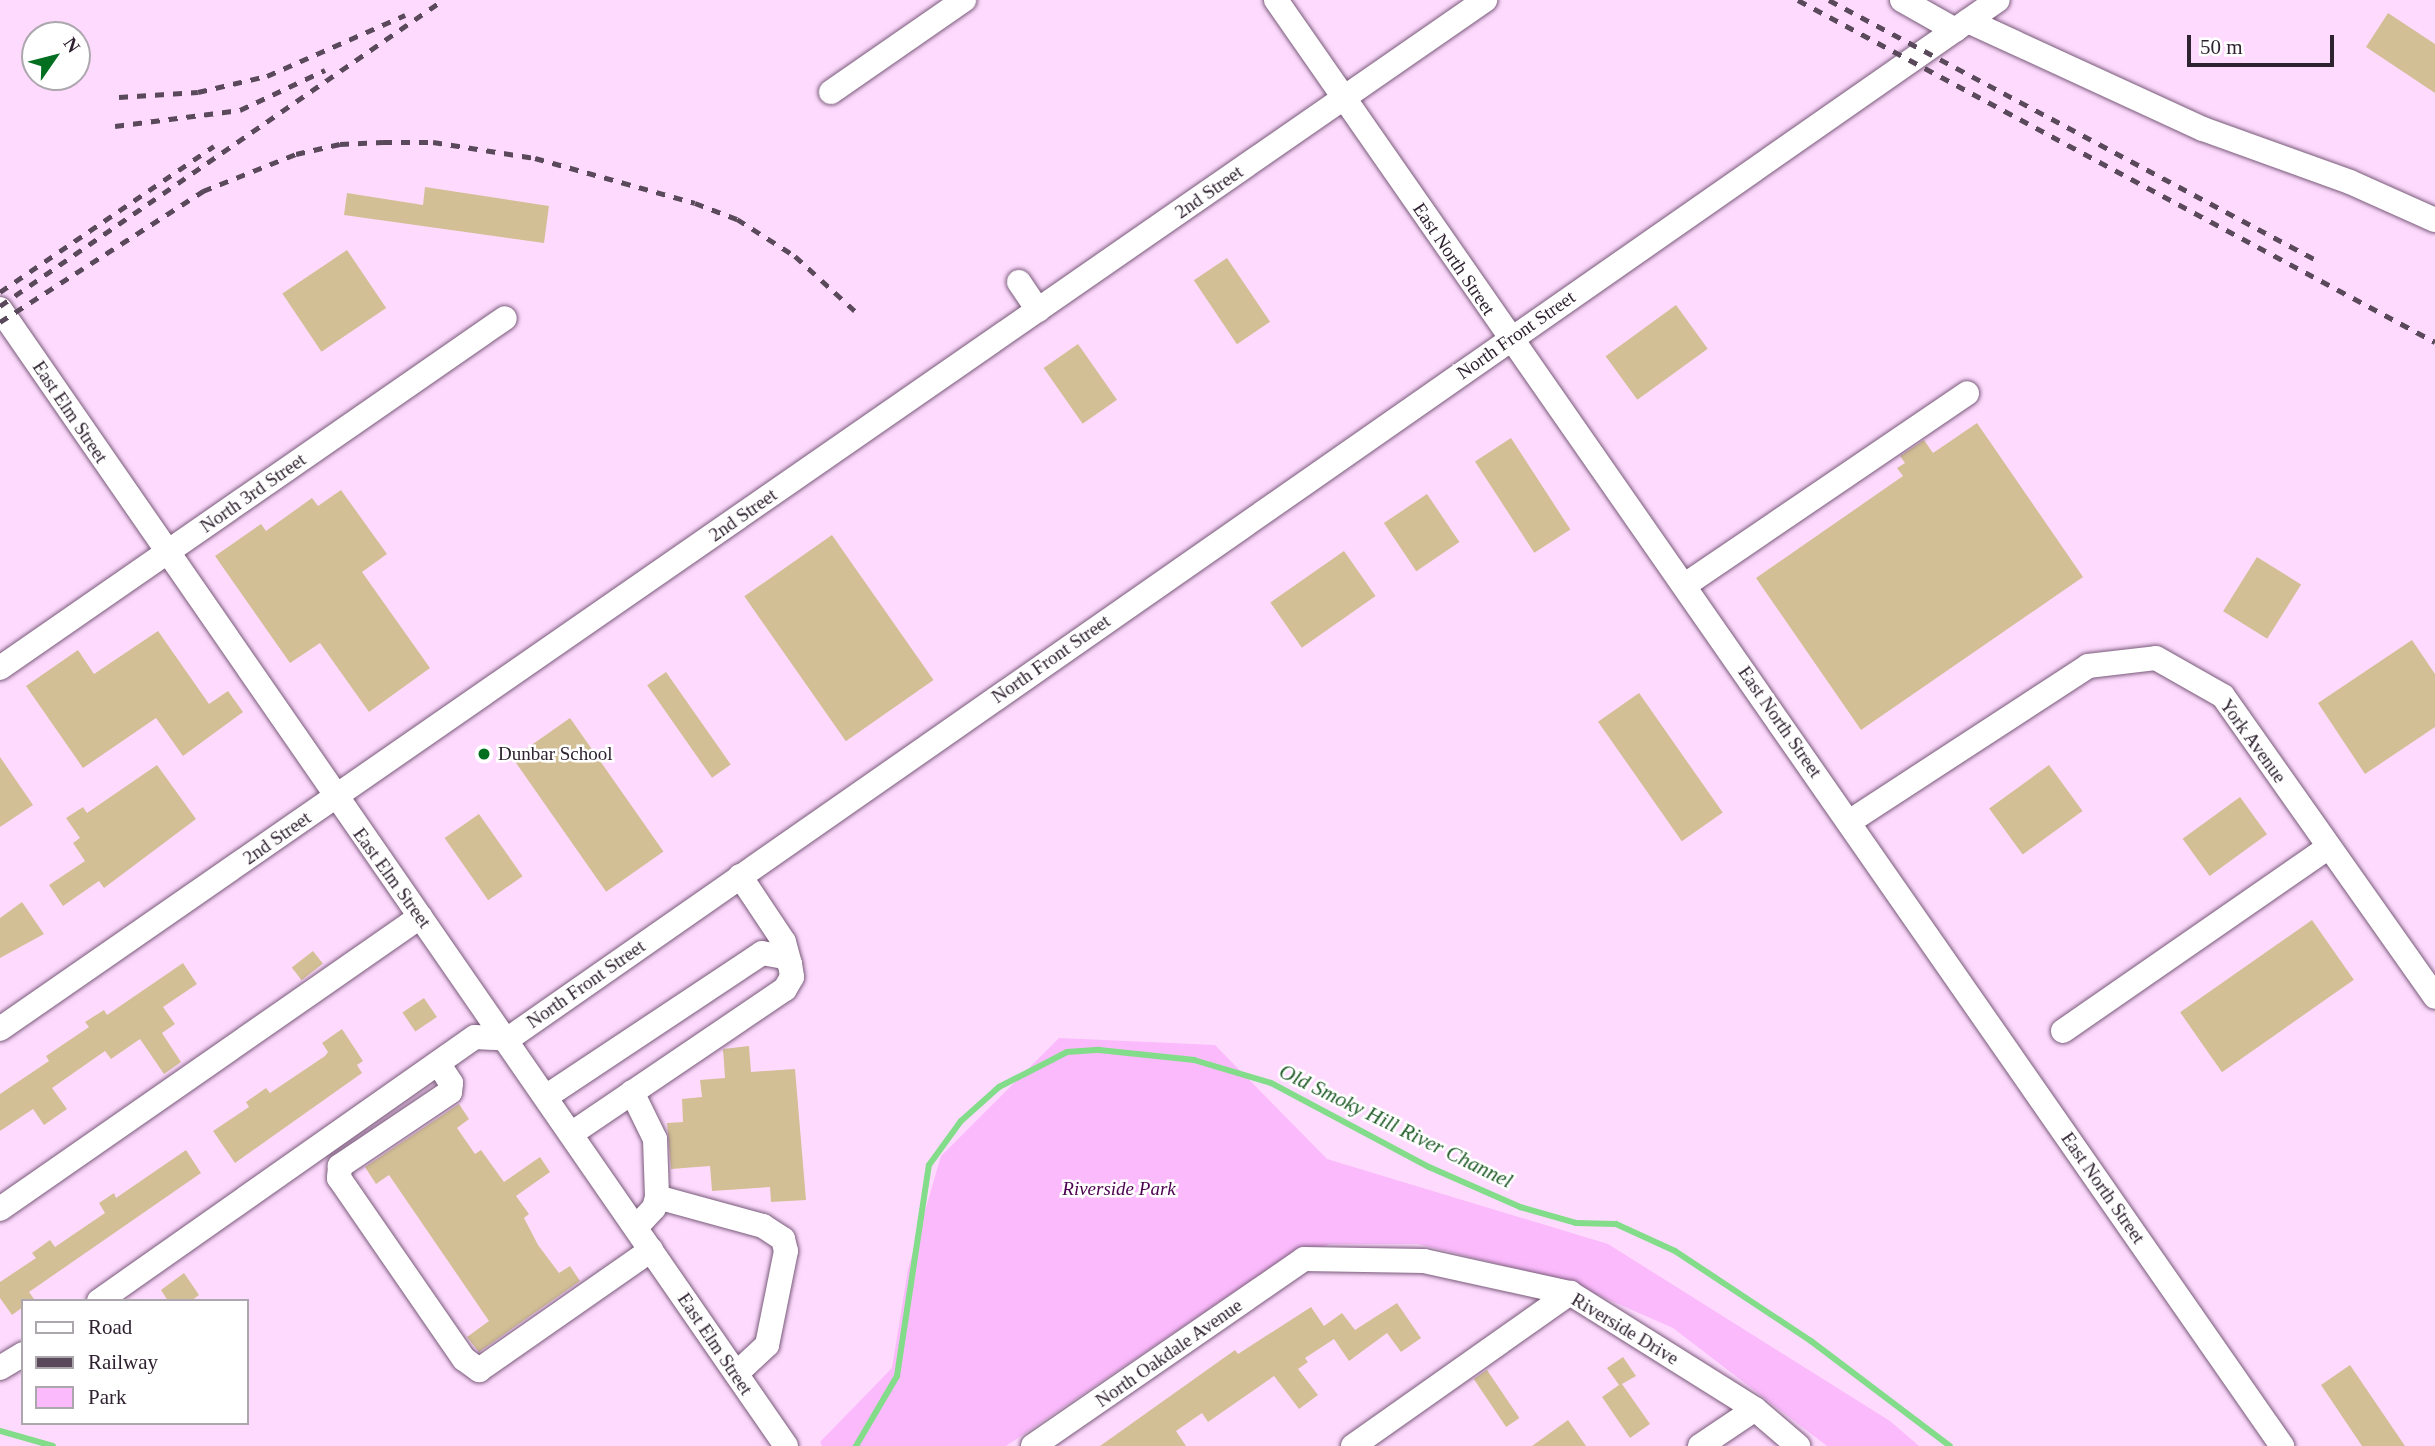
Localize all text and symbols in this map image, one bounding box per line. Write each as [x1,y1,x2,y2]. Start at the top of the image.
north arrow [21,21,91,91]
scale bar [2190,21,2337,65]
text: N [59,33,85,56]
text: 50 m [2200,35,2243,59]
street label: 2nd Street [1171,160,1247,224]
street label: East North Street [1408,198,1500,320]
street label: North Front Street [1452,286,1580,384]
street label: East Elm Street [28,357,112,467]
street label: North 3rd Street [196,448,310,538]
street label: 2nd Street [705,483,781,547]
street label: North Front Street [987,610,1115,708]
street label: East North Street [1733,662,1827,782]
street label: York Avenue [2215,694,2291,788]
place label: Dunbar School [498,743,613,765]
marker: Dunbar School [476,746,492,762]
street label: 2nd Street [239,806,315,870]
street label: East Elm Street [348,823,436,933]
street label: North Front Street [522,935,650,1033]
water label: Old Smoky Hill River Channel [1275,1058,1517,1194]
street label: East North Street [2056,1128,2150,1248]
park label: Riverside Park [1062,1178,1176,1200]
street label: Riverside Drive [1567,1288,1683,1370]
street label: East Elm Street [673,1289,757,1399]
street label: North Oakdale Avenue [1091,1294,1247,1412]
legend [21,1299,248,1425]
text: Road [88,1315,132,1339]
text: Railway [88,1350,158,1374]
text: Park [88,1385,127,1409]

